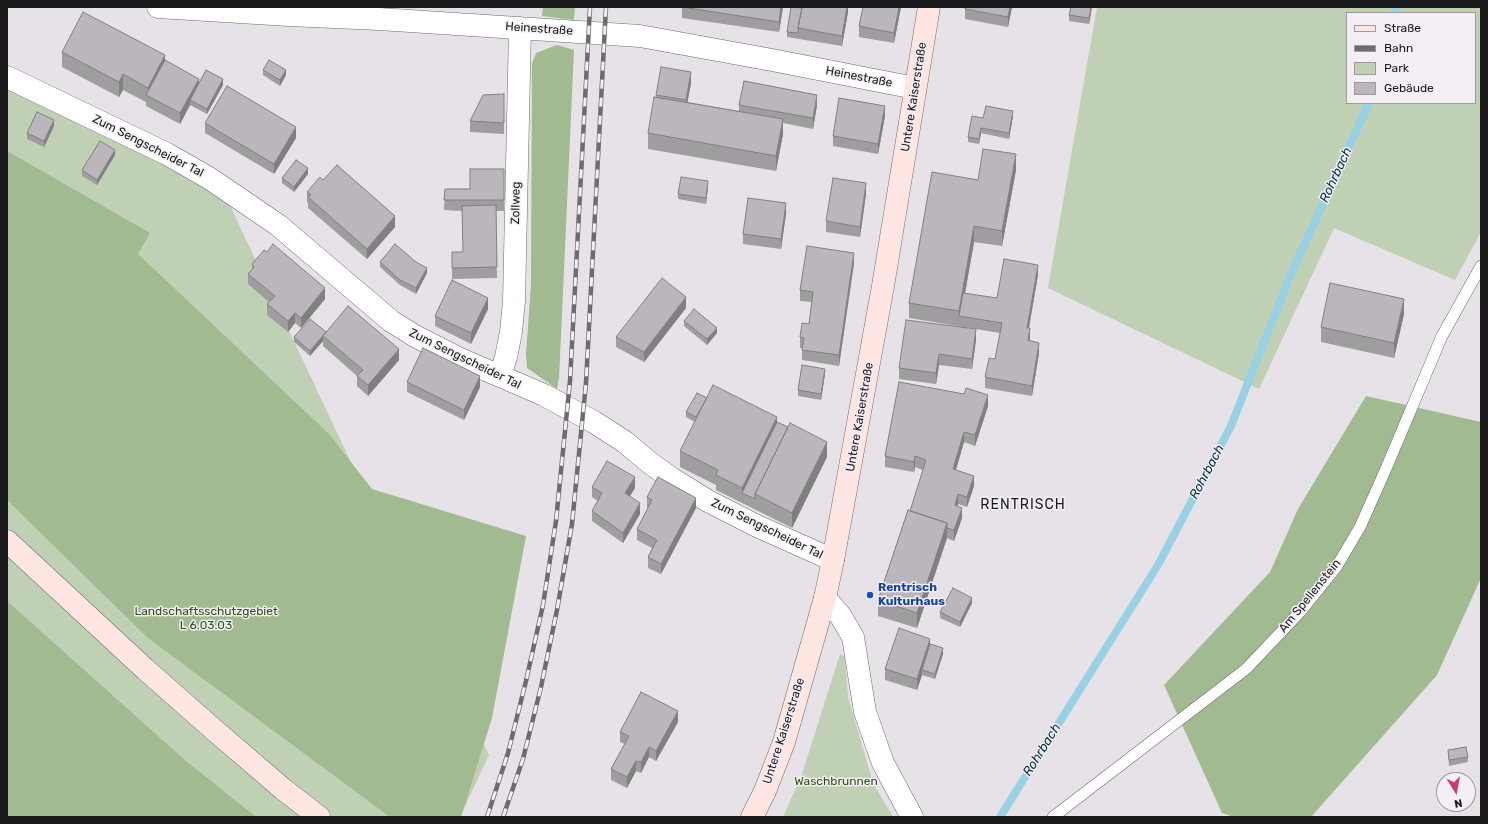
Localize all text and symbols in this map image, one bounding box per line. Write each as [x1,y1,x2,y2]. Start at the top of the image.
legend [1346,12,1476,104]
street label: Heinestraße [505,19,573,39]
text: Straße [1384,21,1421,35]
street label: Untere Kaiserstraße [898,41,930,153]
text: Bahn [1384,41,1413,55]
text: Park [1384,61,1409,75]
street label: Heinestraße [824,63,894,91]
text: Gebäude [1384,81,1434,95]
street label: Zum Sengscheider Tal [90,112,206,180]
water label: Rohrbach [1316,145,1356,205]
street label: Zollweg [508,181,524,225]
street label: Zum Sengscheider Tal [407,326,523,392]
street label: Untere Kaiserstraße [843,361,877,473]
water label: Rohrbach [1186,442,1228,502]
street label: Zum Sengscheider Tal [709,496,825,562]
district label: RENTRISCH [980,497,1066,513]
street label: Am Spellenstein [1276,556,1344,636]
place label: Rentrisch Kulturhaus [878,581,945,609]
marker: Rentrisch Kulturhaus [865,590,875,600]
park label: Landschaftsschutzgebiet L 6.03.03 [134,605,278,633]
street label: Untere Kaiserstraße [760,676,808,786]
water label: Rohrbach [1020,721,1064,779]
north arrow [1436,772,1476,812]
park label: Waschbrunnen [794,775,878,789]
text: N [1453,796,1463,810]

